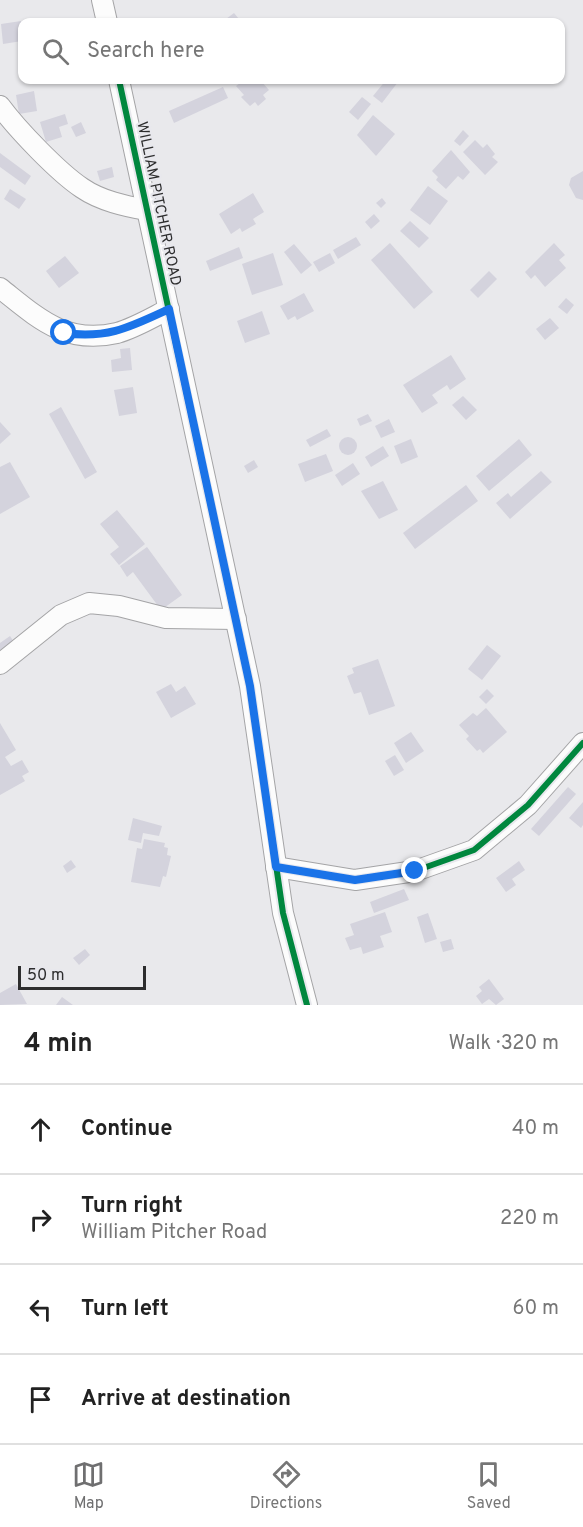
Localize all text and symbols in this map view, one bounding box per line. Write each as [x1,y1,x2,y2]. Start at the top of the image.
search box [18,18,565,84]
icon: search [39,35,72,68]
text: Search here [87,38,205,65]
street label: WILLIAM PITCHER ROAD [131,120,185,288]
route start [50,319,76,345]
route end [401,857,427,883]
scale bar [18,963,146,990]
text: 50 m [27,966,65,986]
text: 4 min [24,1028,93,1061]
text: Walk · 320 m [449,1031,559,1057]
icon: ahead [24,1113,57,1146]
text: Continue [81,1116,172,1143]
text: 40 m [512,1116,559,1142]
text: Turn right [81,1193,183,1220]
icon: right [24,1203,57,1236]
text: 220 m [500,1206,559,1232]
text: William Pitcher Road [81,1220,267,1246]
icon: left [24,1293,57,1326]
text: Turn left [81,1296,169,1323]
text: 60 m [513,1296,559,1322]
icon: arrive [24,1383,57,1416]
text: Arrive at destination [81,1386,291,1413]
tab: Map [72,1458,105,1514]
tab: Directions [250,1458,322,1514]
tab: Saved [467,1458,511,1514]

